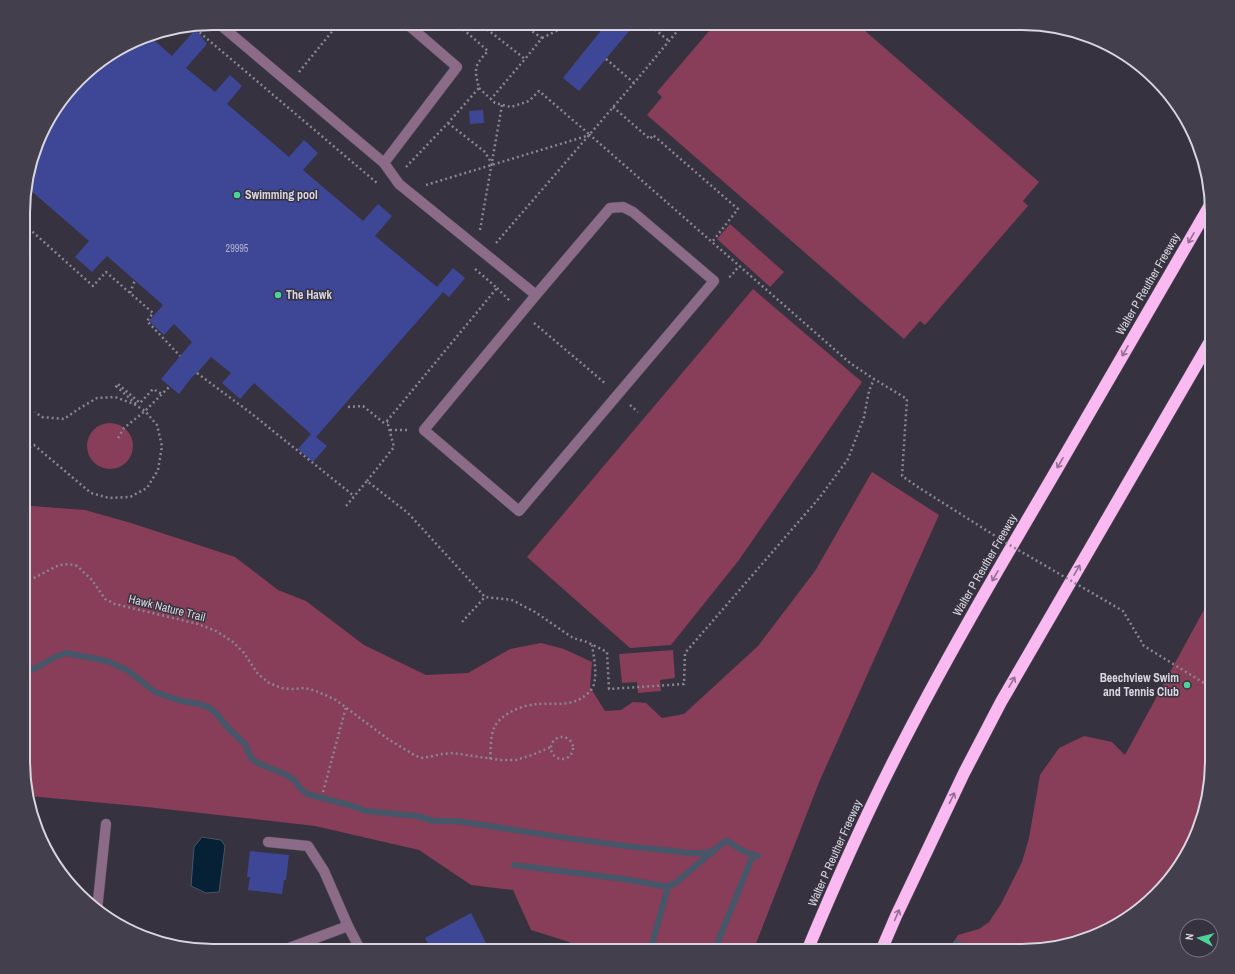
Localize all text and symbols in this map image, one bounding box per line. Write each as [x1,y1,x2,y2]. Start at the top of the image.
place label: Swimming pool [245,187,318,203]
marker: Swimming pool [232,190,242,200]
street label: Walter P Reuther Freeway [1112,230,1184,338]
one-way arrow [1186,232,1194,244]
house number: 29995 [226,242,249,255]
place label: The Hawk [286,287,332,303]
marker: The Hawk [273,290,283,300]
one-way arrow [1121,345,1129,357]
one-way arrow [1056,457,1064,469]
street label: Walter P Reuther Freeway [949,511,1021,619]
one-way arrow [1074,564,1082,576]
one-way arrow [990,569,998,581]
street label: Hawk Nature Trail [127,591,207,625]
place label: Beechview Swim and Tennis Club [1100,670,1179,700]
one-way arrow [1009,676,1017,688]
marker: Beechview Swim and Tennis Club [1182,680,1192,690]
one-way arrow [949,792,956,804]
street label: Walter P Reuther Freeway [804,797,866,909]
one-way arrow [894,909,901,921]
north arrow [1179,918,1219,958]
text: N [1182,933,1196,941]

